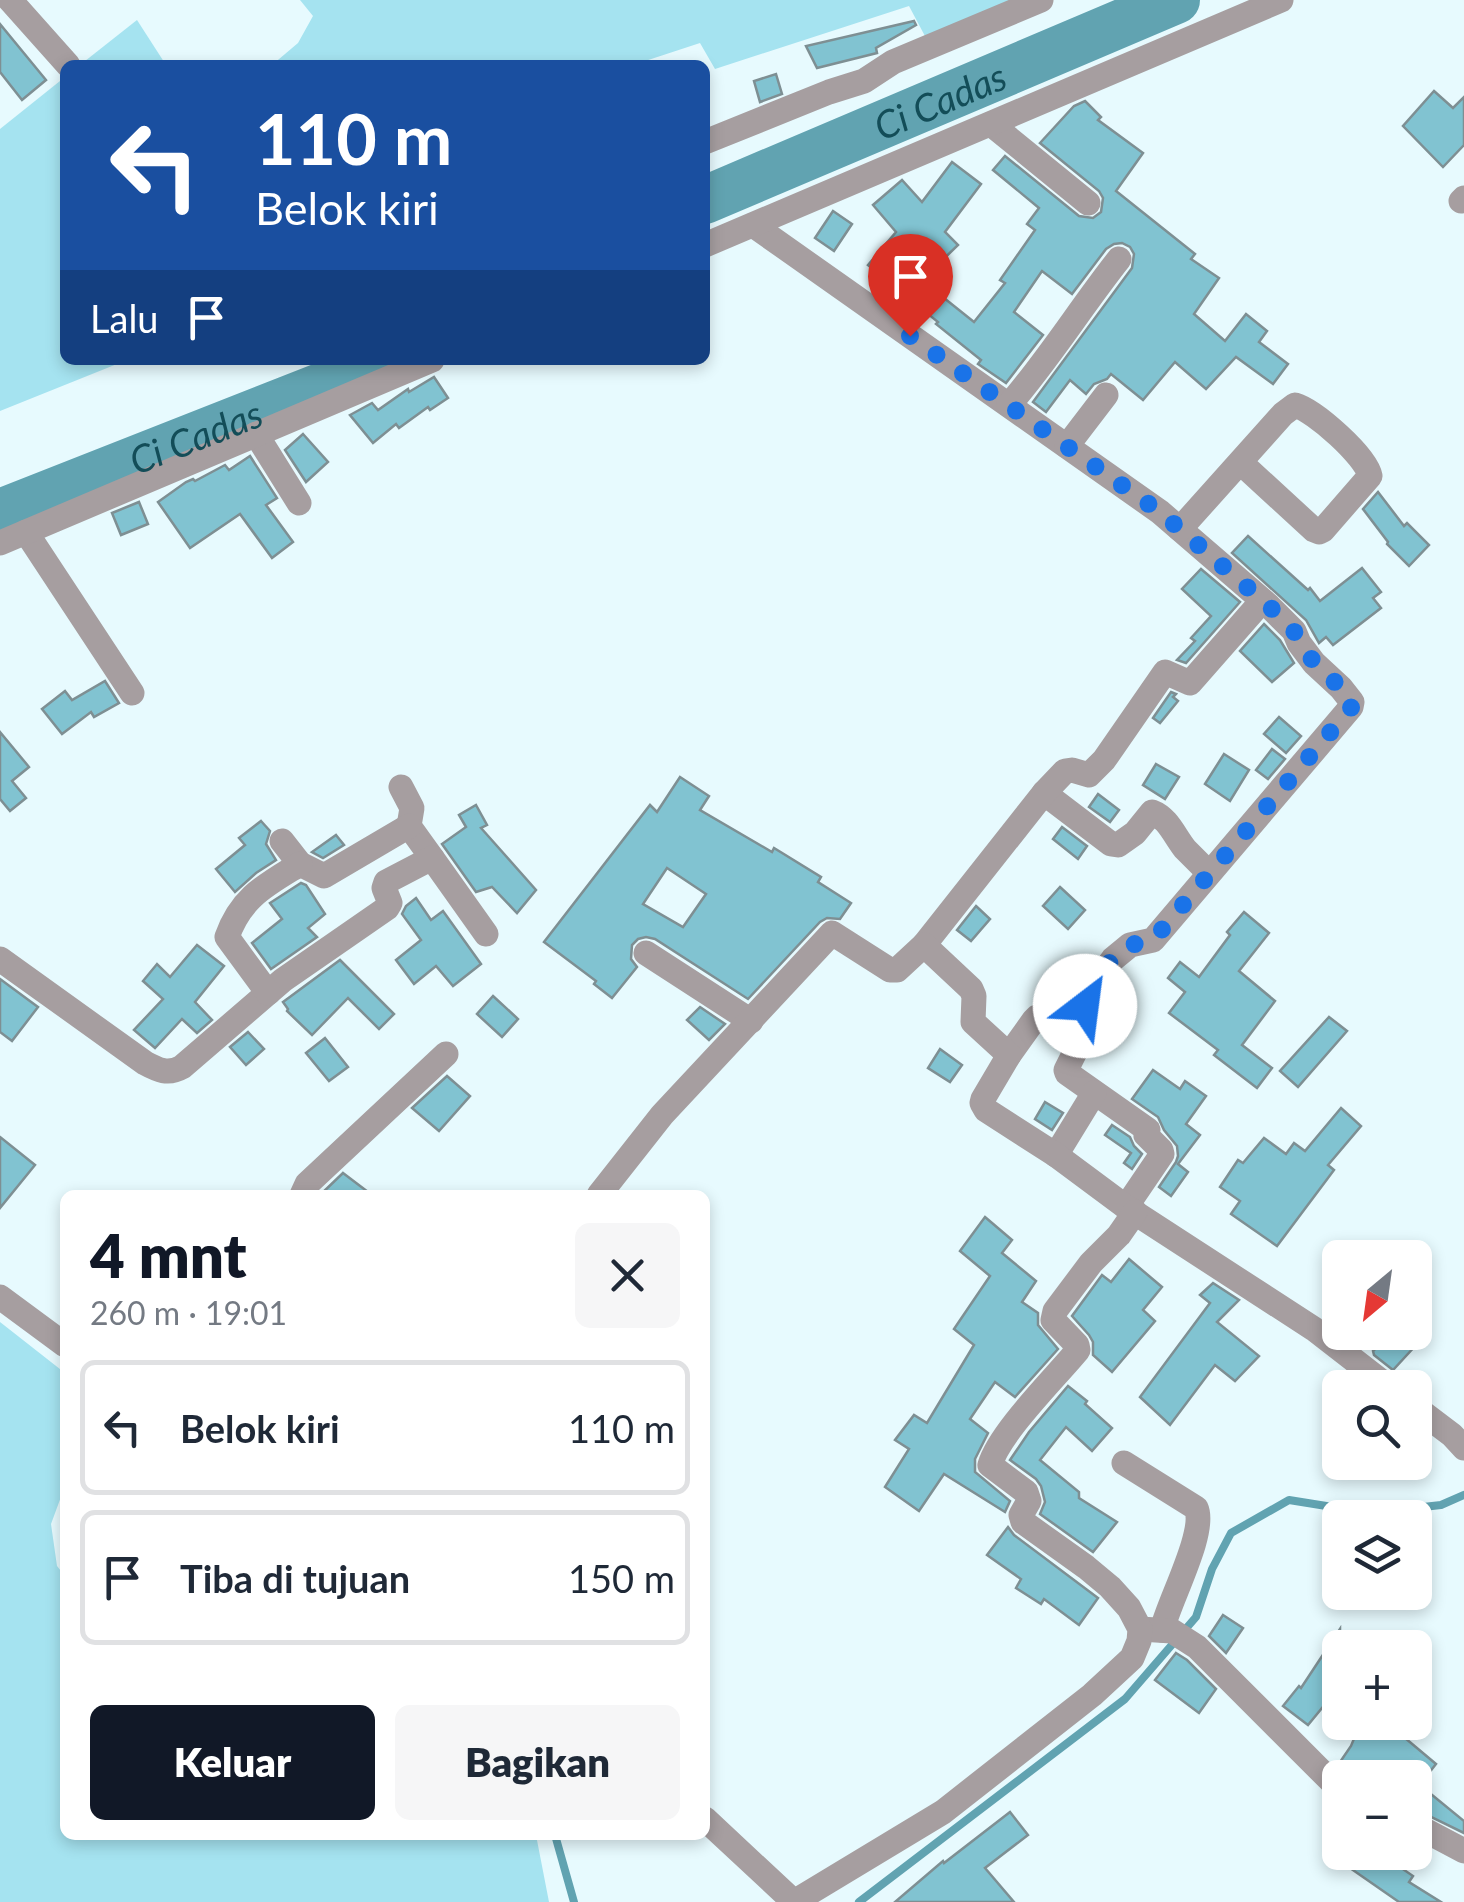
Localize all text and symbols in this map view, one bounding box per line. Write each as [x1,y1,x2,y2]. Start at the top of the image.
water label: Ci Cadas [867,52,1013,149]
text: 110 m [255,96,452,180]
icon: left [90,100,220,230]
text: Belok kiri [255,181,439,235]
pin [868,234,953,337]
icon: arrive [883,249,938,304]
icon: arrive [179,290,234,345]
text: Lalu [90,295,159,341]
water label: Ci Cadas [122,389,269,483]
position arrow [1033,954,1137,1058]
text: 4 mnt [90,1219,247,1291]
button: close [575,1223,680,1328]
north arrow [1322,1240,1432,1350]
map controls [1322,1240,1432,1870]
text: 260 m · 19:01 [90,1293,287,1332]
button: search [1322,1370,1432,1480]
icon: left [95,1400,150,1455]
text: Belok kiri [180,1405,340,1451]
text: 110 m [568,1405,675,1451]
button: layers [1322,1500,1432,1610]
icon: arrive [95,1550,150,1605]
text: Tiba di tujuan [180,1555,410,1601]
text: 150 m [568,1555,675,1601]
button: + [1322,1630,1432,1740]
button: Keluar [90,1705,375,1820]
button: Bagikan [395,1705,680,1820]
button: − [1322,1760,1432,1870]

